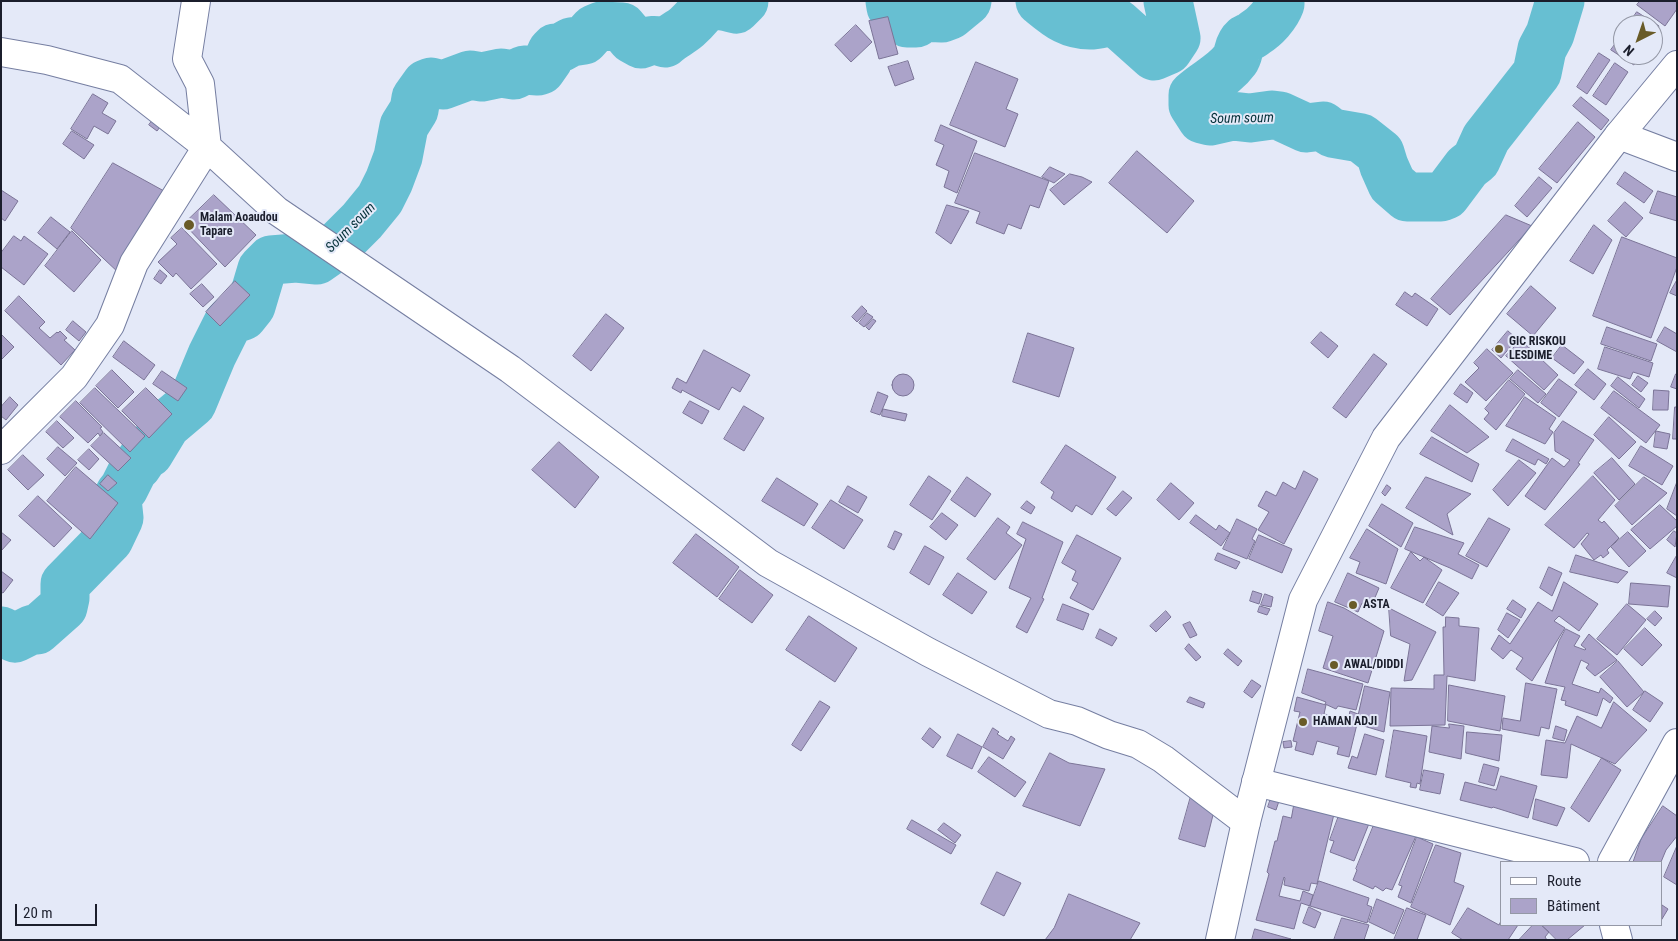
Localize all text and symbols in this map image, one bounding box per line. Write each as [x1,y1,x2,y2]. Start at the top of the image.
north arrow [1613,15,1663,65]
text: N [1620,42,1637,59]
water label: Soum soum [1210,110,1274,128]
water label: Soum soum [323,200,379,256]
place label: Malam Aoaudou Tapare [200,211,278,239]
marker: Malam Aoaudou Tapare [182,218,196,232]
place label: GIC RISKOU LESDIME [1509,335,1566,363]
marker: GIC RISKOU LESDIME [1493,343,1505,355]
place label: ASTA [1363,598,1390,612]
marker: ASTA [1347,599,1359,611]
place label: AWAL/DIDDI [1344,658,1403,672]
marker: AWAL/DIDDI [1328,659,1340,671]
place label: HAMAN ADJI [1313,715,1377,729]
marker: HAMAN ADJI [1297,716,1309,728]
legend [1500,861,1663,926]
text: Route [1547,872,1581,890]
scale bar [18,894,100,926]
text: Bâtiment [1547,897,1600,915]
text: 20 m [23,904,53,922]

